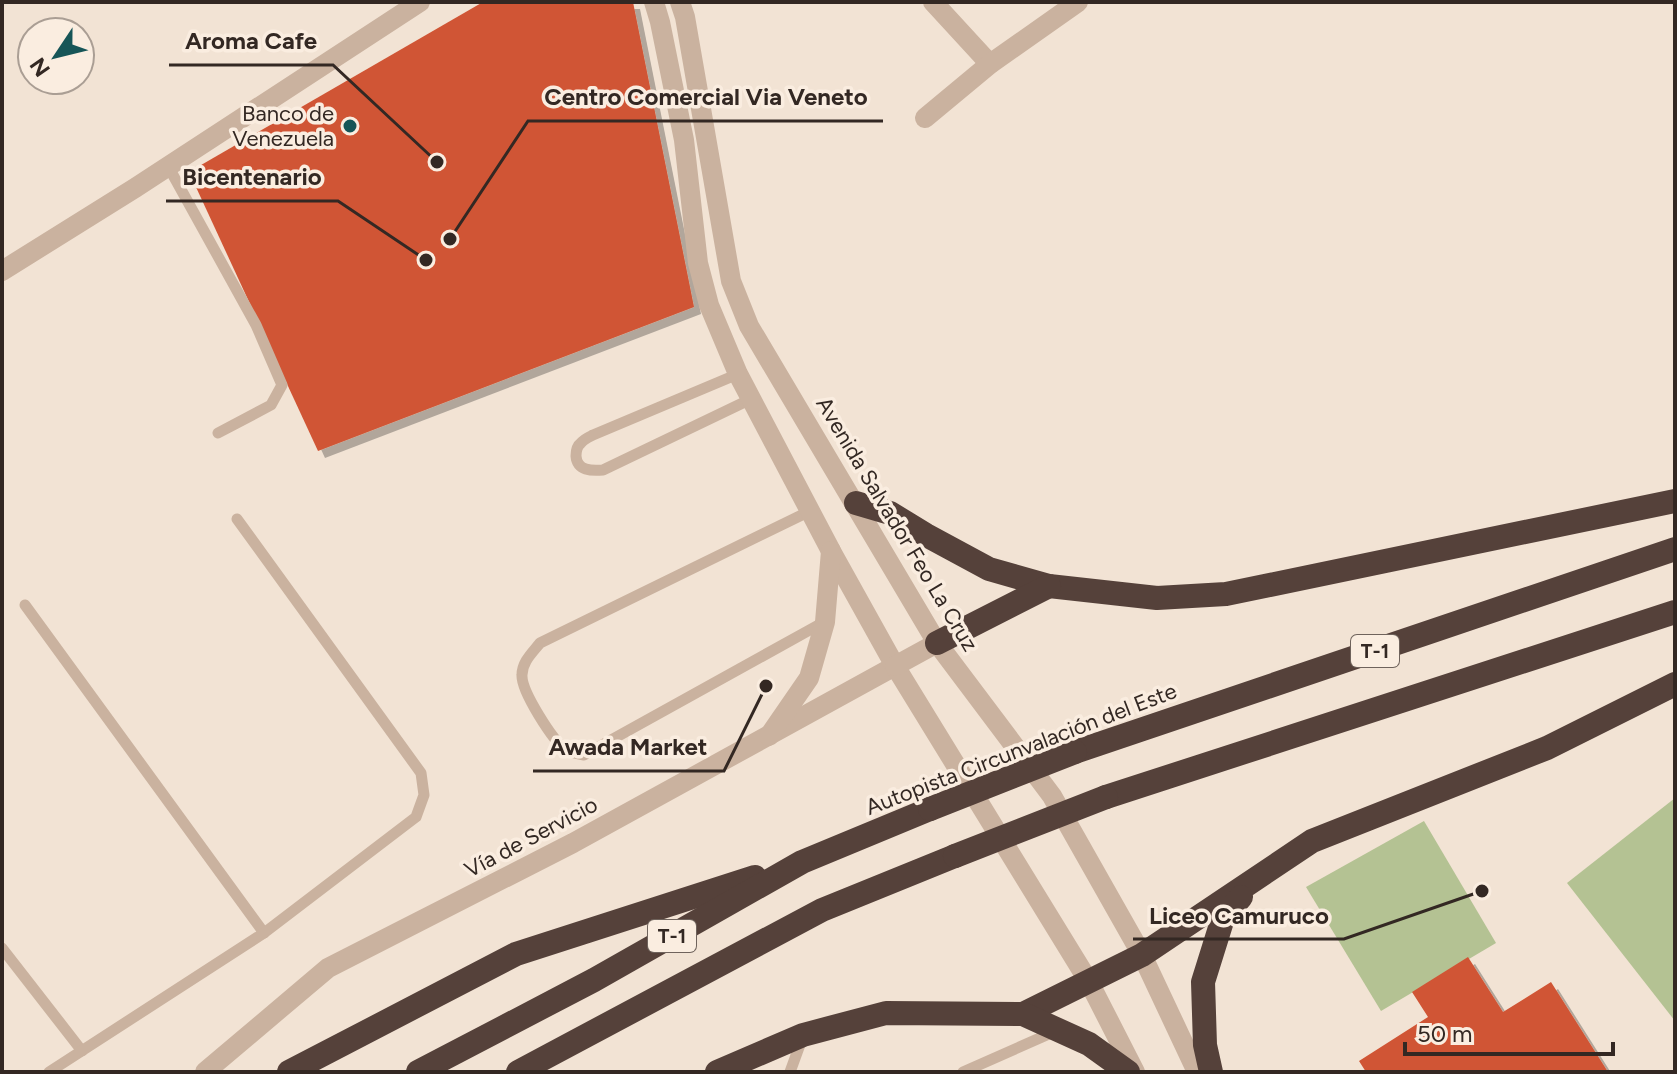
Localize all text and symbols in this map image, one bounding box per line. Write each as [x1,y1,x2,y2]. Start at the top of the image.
north arrow [16,16,96,96]
callout: Aroma Cafe [169,17,333,65]
text: Aroma Cafe [185,26,317,55]
text: N [24,52,56,82]
callout: Centro Comercial Via Veneto [528,73,883,121]
text: Centro Comercial Via Veneto [544,82,868,111]
place label: Banco de Venezuela [232,100,334,152]
marker: Banco de Venezuela [341,117,359,135]
callout: Bicentenario [166,153,338,201]
text: Bicentenario [182,162,322,191]
street label: Avenida Salvador Feo La Cruz [810,392,984,656]
road number: T-1 [1351,635,1399,667]
street label: Autopista Circunvalación del Este [862,677,1180,821]
callout: Awada Market [533,723,724,771]
text: Awada Market [548,732,708,761]
street label: Vía de Servicio [460,791,602,883]
callout: Liceo Camuruco [1133,891,1344,939]
text: Liceo Camuruco [1149,901,1329,930]
road number: T-1 [648,920,696,952]
scale bar [1405,1006,1613,1056]
text: 50 m [1417,1019,1473,1048]

